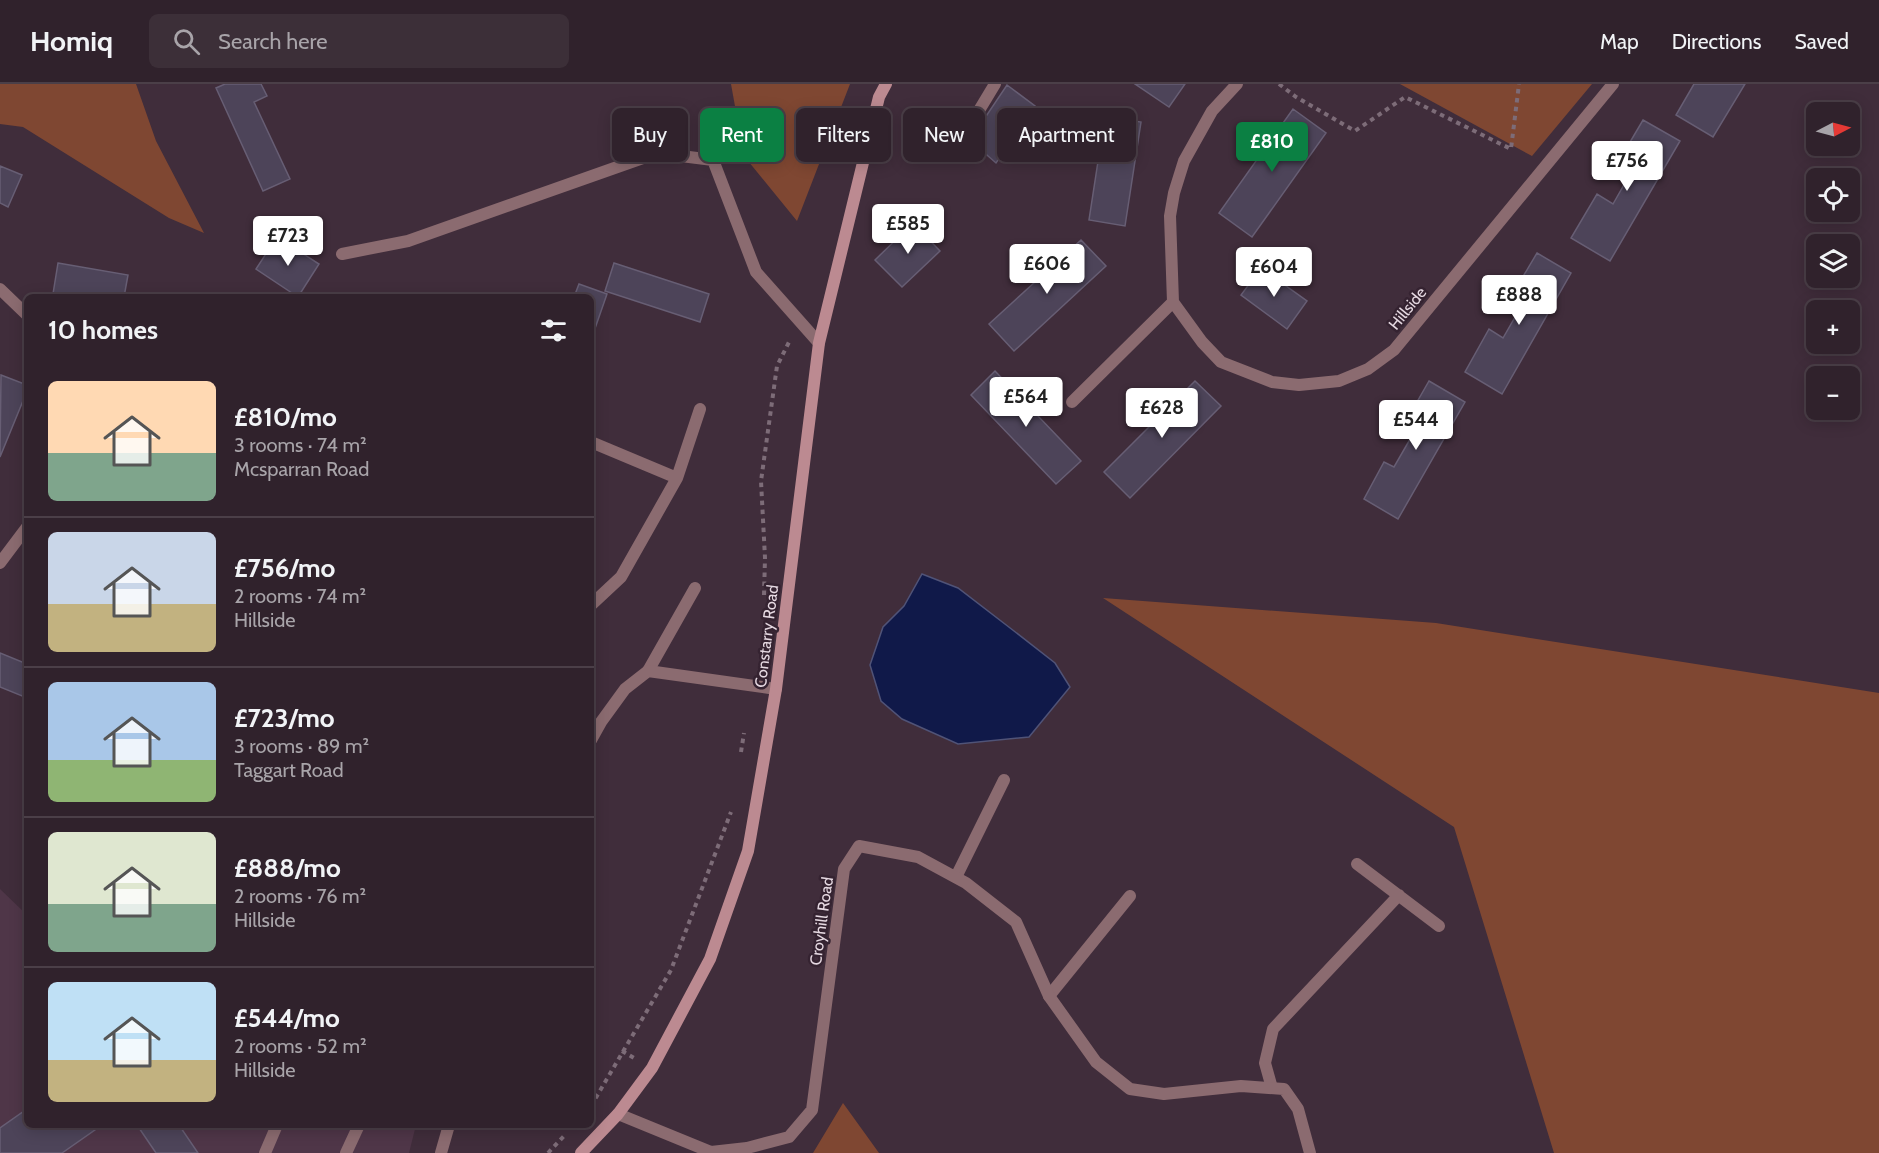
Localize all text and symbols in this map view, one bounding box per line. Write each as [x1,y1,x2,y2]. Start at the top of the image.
search box [149,14,569,68]
text: Homiq [30,24,113,58]
icon: search [170,25,203,58]
text: Search here [218,28,327,55]
text: Map [1600,29,1639,54]
text: Directions [1672,29,1761,54]
text: Saved [1794,29,1849,54]
north arrow [1806,102,1860,156]
map controls [1806,102,1860,420]
chip: Buy [612,108,688,162]
chip: Rent [700,108,784,162]
chip: Filters [796,108,891,162]
chip: New [903,108,985,162]
chip: Apartment [997,108,1136,162]
pin: £810 [1236,122,1308,173]
text: £810 [1250,129,1294,153]
pin: £756 [1591,141,1663,192]
text: £756 [1606,148,1648,172]
button: locate [1806,168,1860,222]
pin: £585 [872,204,944,255]
text: £585 [886,211,930,235]
pin: £723 [252,216,324,267]
text: £723 [267,223,309,247]
button: layers [1806,234,1860,288]
pin: £606 [1011,244,1083,295]
pin: £604 [1238,247,1310,298]
text: £606 [1024,251,1071,275]
text: £604 [1250,254,1298,278]
pin: £888 [1483,275,1555,326]
text: £888 [1496,282,1542,306]
street label: Hillside [1385,283,1430,333]
button: + [1806,300,1860,354]
text: 10 homes [48,314,158,346]
icon: filters [537,314,570,347]
button: − [1806,366,1860,420]
pin: £564 [990,377,1062,428]
text: £564 [1004,384,1048,408]
pin: £628 [1126,388,1198,439]
text: £628 [1140,395,1184,419]
pin: £544 [1380,400,1452,451]
text: £810/mo [234,401,337,433]
icon: home [96,405,168,477]
text: £544 [1393,407,1439,431]
text: 3 rooms · 74 m² [234,433,367,457]
text: Mcsparran Road [234,457,369,481]
text: £756/mo [234,552,335,584]
icon: home [96,556,168,628]
text: 2 rooms · 74 m² [234,584,366,608]
street label: Constarry Road [751,584,782,689]
text: Hillside [234,608,295,632]
text: £723/mo [234,702,335,734]
icon: home [96,706,168,778]
text: 3 rooms · 89 m² [234,734,369,758]
text: Taggart Road [234,758,344,782]
text: £888/mo [234,852,341,884]
icon: home [96,856,168,928]
street label: Croyhill Road [806,876,837,967]
text: 2 rooms · 76 m² [234,884,366,908]
text: Hillside [234,908,295,932]
text: £544/mo [234,1002,340,1034]
icon: home [96,1006,168,1078]
text: 2 rooms · 52 m² [234,1034,367,1058]
text: Hillside [234,1058,295,1082]

